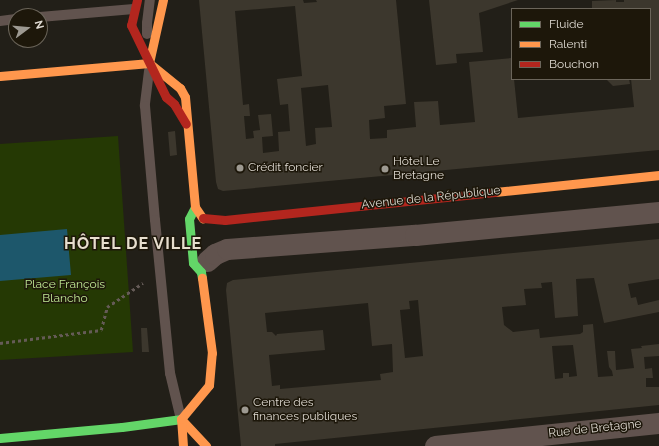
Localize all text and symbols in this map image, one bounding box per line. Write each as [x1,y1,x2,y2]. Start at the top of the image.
north arrow [8,8,48,48]
legend [511,8,651,80]
text: Fluide [549,17,584,31]
text: N [32,19,46,31]
text: Ralenti [549,37,587,51]
text: Bouchon [549,57,599,71]
place label: Hôtel Le Bretagne [393,155,444,183]
place label: Crédit foncier [248,161,323,175]
marker: Crédit foncier [235,163,245,173]
marker: Hôtel Le Bretagne [380,164,390,174]
street label: Avenue de la République [361,184,501,212]
district label: HÔTEL DE VILLE [63,234,203,254]
park label: Place François Blancho [25,278,105,306]
place label: Centre des finances publiques [253,396,357,424]
marker: Centre des finances publiques [240,405,250,415]
street label: Rue de Bretagne [548,417,642,441]

